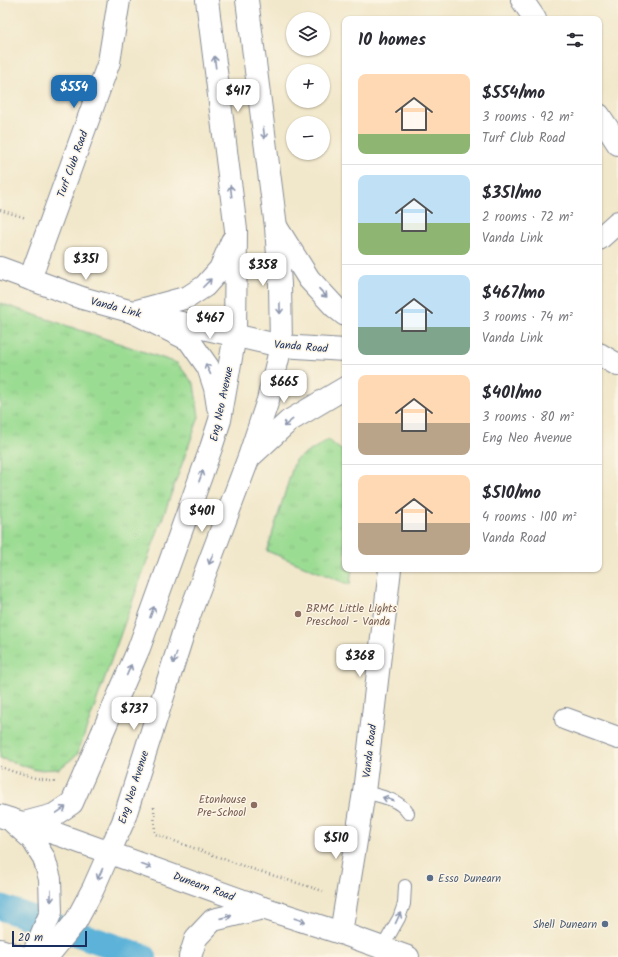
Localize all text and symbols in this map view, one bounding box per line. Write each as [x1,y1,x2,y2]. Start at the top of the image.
map controls [286,12,330,160]
button: layers [286,12,330,56]
text: 10 homes [358,27,426,54]
icon: filters [564,29,586,51]
one-way arrow [211,56,219,69]
button: + [286,64,330,108]
pin: $554 [50,75,98,109]
text: $554 [60,77,88,98]
pin: $417 [214,79,262,113]
text: $554/mo [482,80,545,107]
text: $417 [226,81,250,102]
icon: home [390,90,438,138]
text: 3 rooms · 92 m² [482,107,574,128]
button: − [286,116,330,160]
one-way arrow [260,126,268,139]
street label: Turf Club Road [52,128,94,200]
text: Turf Club Road [482,128,565,149]
text: $351/mo [482,180,542,207]
one-way arrow [227,185,235,198]
icon: home [390,191,438,239]
text: 2 rooms · 72 m² [482,207,573,228]
text: Vanda Link [482,228,543,249]
pin: $351 [62,247,110,281]
text: $351 [73,249,99,270]
pin: $358 [239,253,287,287]
text: $358 [248,255,278,276]
one-way arrow [202,278,212,288]
text: $467/mo [482,280,545,307]
one-way arrow [318,288,327,298]
icon: home [390,291,438,339]
street label: Vanda Link [88,293,144,324]
one-way arrow [276,301,284,314]
pin: $467 [186,306,234,340]
text: 3 rooms · 74 m² [482,307,573,328]
text: $467 [196,308,224,329]
text: Vanda Link [482,328,543,349]
street label: Vanda Road [273,336,329,358]
one-way arrow [204,363,211,375]
street label: Eng Neo Avenue [205,365,239,443]
pin: $665 [260,370,308,404]
text: $665 [270,372,298,393]
text: $401/mo [482,380,542,407]
icon: home [390,391,438,439]
text: 3 rooms · 80 m² [482,407,574,428]
one-way arrow [282,418,293,427]
text: Eng Neo Avenue [482,428,572,449]
one-way arrow [198,471,206,483]
text: $510/mo [482,480,541,507]
icon: home [390,491,438,539]
pin: $401 [178,499,226,533]
text: $401 [189,501,215,522]
text: 4 rooms · 100 m² [482,507,577,528]
text: Vanda Road [482,528,546,549]
one-way arrow [206,553,214,565]
place label: BRMC Little Lights Preschool - Vanda [306,600,397,631]
one-way arrow [149,605,156,618]
marker: BRMC Little Lights Preschool - Vanda [293,609,303,619]
pin: $368 [336,644,384,678]
text: $368 [345,646,375,667]
one-way arrow [171,652,179,664]
one-way arrow [126,665,133,677]
pin: $737 [110,697,158,731]
text: $737 [120,699,148,720]
street label: Vanda Road [358,723,382,779]
street label: Eng Neo Avenue [114,748,154,826]
place label: Etonhouse Pre-School [197,791,246,822]
one-way arrow [382,795,395,802]
marker: Etonhouse Pre-School [249,800,259,810]
one-way arrow [55,806,67,814]
pin: $510 [312,826,360,860]
text: $510 [324,828,348,849]
one-way arrow [140,862,152,870]
one-way arrow [96,867,103,879]
street label: Dunearn Road [170,867,237,907]
place label: Esso Dunearn [438,870,501,888]
marker: Esso Dunearn [425,873,435,883]
one-way arrow [47,889,55,902]
one-way arrow [219,912,232,920]
one-way arrow [395,913,402,925]
place label: Shell Dunearn [533,916,597,934]
one-way arrow [294,917,307,924]
marker: Shell Dunearn [600,919,610,929]
scale bar [12,929,87,948]
text: 20 m [18,929,43,947]

